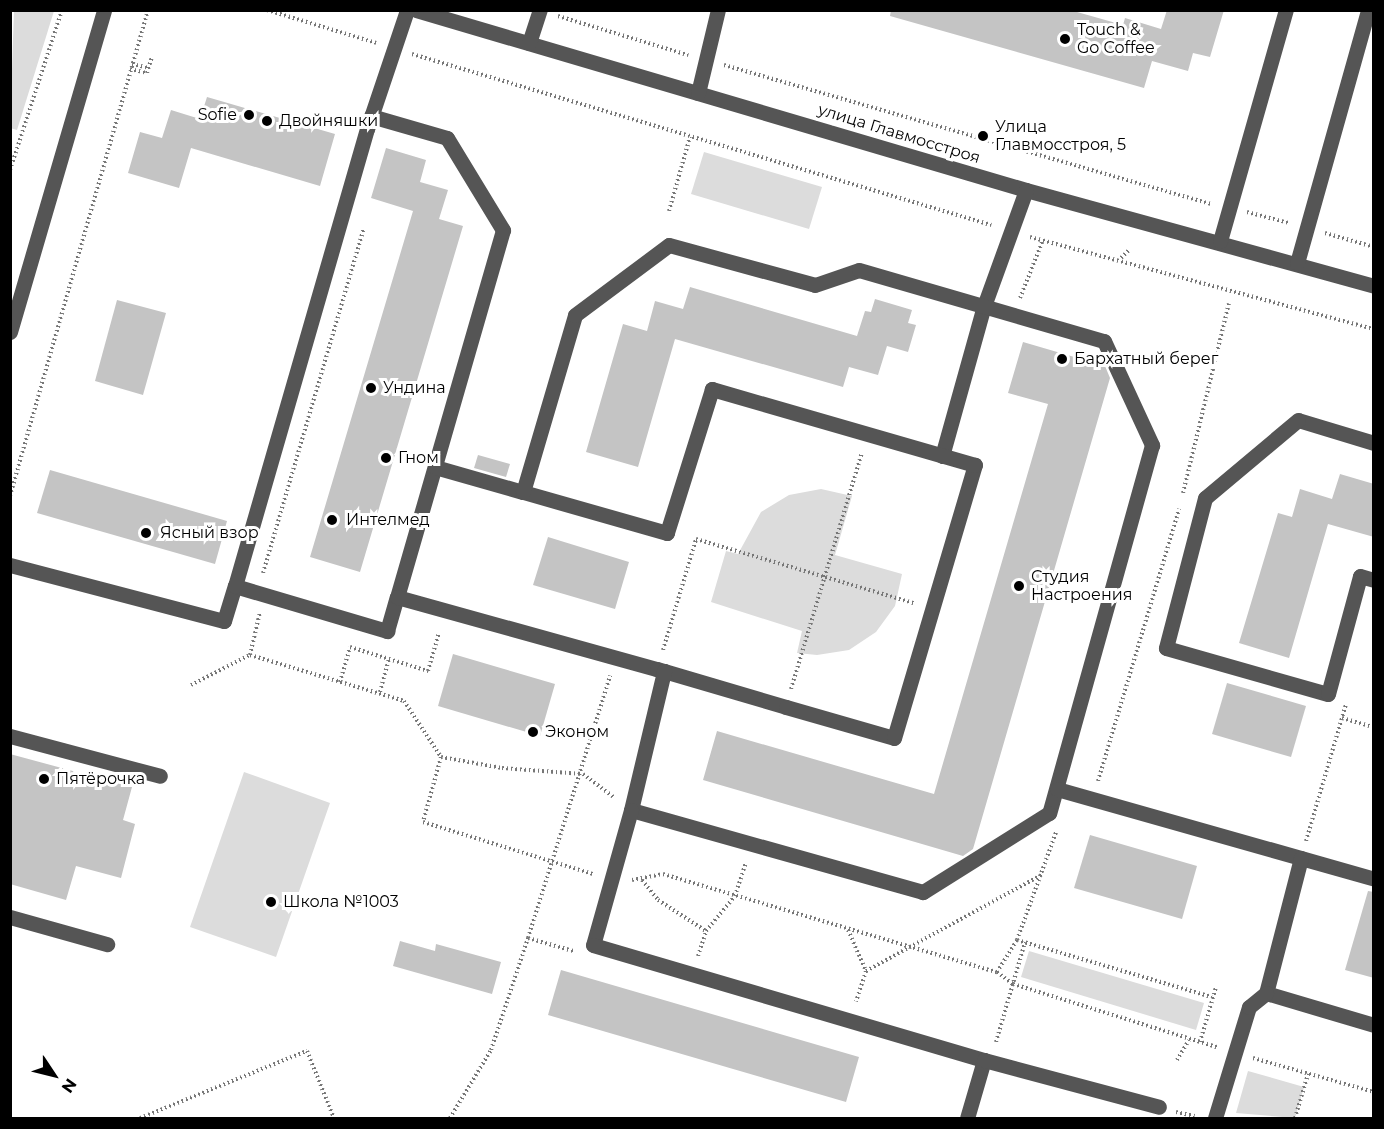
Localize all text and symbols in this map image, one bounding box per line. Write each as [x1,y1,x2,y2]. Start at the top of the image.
place label: Touch & Go Coffee [1077,20,1155,58]
marker: Touch & Go Coffee [1058,32,1072,46]
street label: улица Главмосстроя [816,100,982,168]
place label: Sofie [198,105,237,125]
marker: Sofie [242,108,256,122]
place label: Двойняшки [279,111,378,131]
marker: Двойняшки [260,114,274,128]
place label: Улица Главмосстроя, 5 [995,117,1126,155]
marker: Улица Главмосстроя, 5 [976,129,990,143]
place label: Бархатный берег [1074,349,1218,369]
marker: Бархатный берег [1055,352,1069,366]
place label: Ундина [383,378,446,398]
marker: Ундина [364,381,378,395]
place label: Гном [398,448,439,468]
marker: Гном [379,451,393,465]
place label: Интелмед [346,510,430,530]
marker: Интелмед [323,511,341,529]
place label: Ясный взор [160,523,259,543]
marker: Ясный взор [137,524,155,542]
place label: Студия Настроения [1031,567,1132,605]
marker: Студия Настроения [1012,579,1026,593]
place label: Эконом [545,722,609,742]
marker: Эконом [526,725,540,739]
place label: Пятёрочка [56,769,145,789]
marker: Пятёрочка [37,772,51,786]
place label: Школа №1003 [283,892,399,912]
marker: Школа №1003 [264,895,278,909]
north arrow [24,1045,84,1105]
text: N [58,1075,81,1096]

